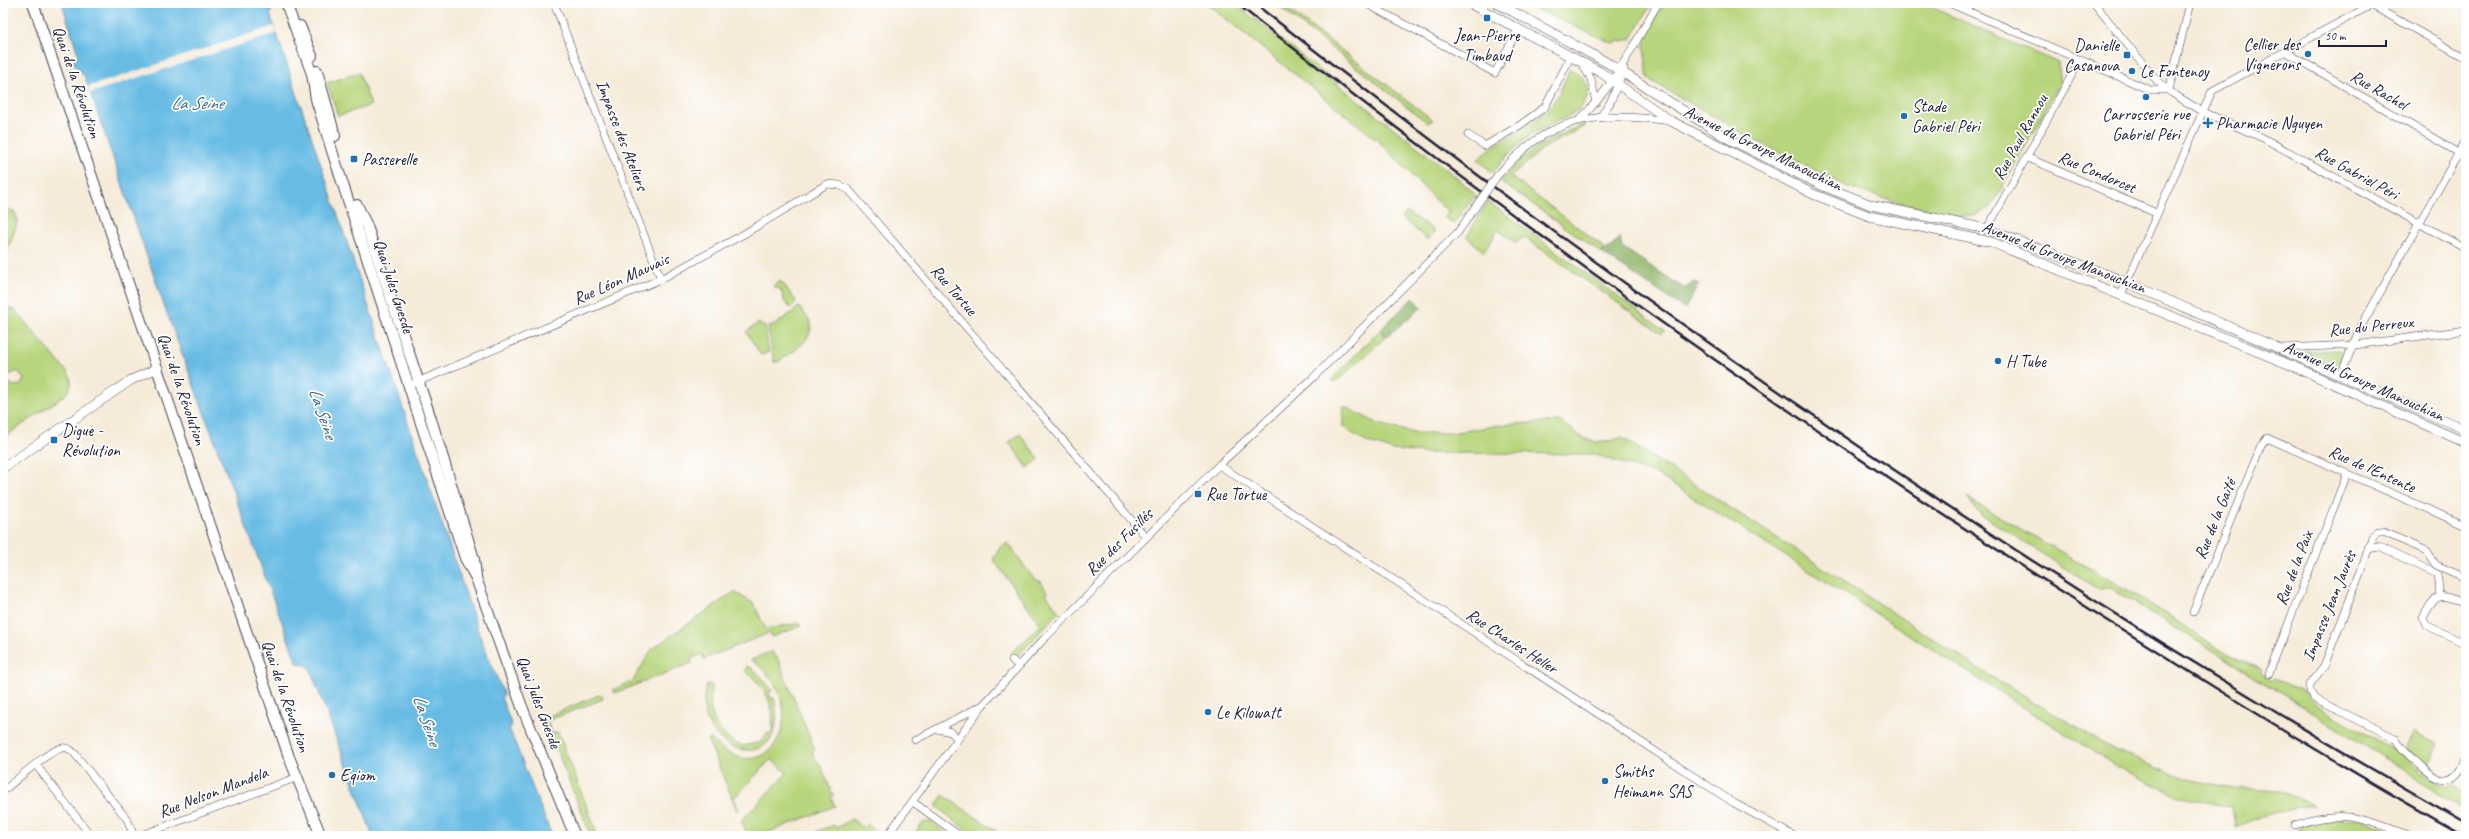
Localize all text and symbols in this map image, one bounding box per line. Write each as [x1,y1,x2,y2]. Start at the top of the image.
marker: Jean-Pierre Timbaud [1482,13,1492,23]
scale bar [2319,22,2386,48]
street label: Quai de la Révolution [48,23,106,142]
place label: Jean-Pierre Timbaud [1453,25,1521,66]
text: 50 m [2325,28,2347,44]
place label: Cellier des Vignerons [2244,34,2301,75]
place label: Danielle Casanova [2064,35,2121,76]
marker: Cellier des Vignerons [2303,49,2313,59]
marker: Danielle Casanova [2122,50,2132,60]
place label: Le Fontenoy [2140,61,2210,82]
street label: Rue Rachel [2347,65,2414,116]
marker: Le Fontenoy [2127,66,2137,76]
street label: Impasse des Ateliers [591,77,654,195]
street label: Rue Paul Rannou [1988,89,2053,184]
water label: La Seine [171,92,226,114]
marker: Carrosserie rue Gabriel Péri [2141,92,2151,102]
place label: Stade Gabriel Péri [1912,96,1982,137]
street label: Avenue du Groupe Manouchian [1680,101,1847,196]
place label: Carrosserie rue Gabriel Péri [2102,104,2191,145]
marker: Stade Gabriel Péri [1899,111,1909,121]
place label: Pharmacie Nguyen [2216,113,2324,134]
marker: Pharmacie Nguyen [2203,118,2213,128]
street label: Rue Gabriel Péri [2312,142,2404,205]
street label: Rue Condorcet [2055,146,2141,199]
place label: Passerelle [362,149,418,170]
marker: Passerelle [349,154,359,164]
street label: Avenue du Groupe Manouchian [1979,216,2150,298]
street label: Quai Jules Guesde [369,237,419,337]
street label: Rue Léon Mauvais [570,248,674,309]
street label: Rue Tortue [926,260,983,321]
street label: Rue du Perreux [2328,311,2415,341]
street label: Quai de la Révolution [153,330,211,449]
street label: Avenue du Groupe Manouchian [2280,336,2449,426]
place label: H Tube [2006,351,2047,372]
marker: H Tube [1993,356,2003,366]
water label: La Seine [304,385,343,444]
place label: Digue - Révolution [62,420,121,461]
marker: Digue - Révolution [49,435,59,445]
street label: Rue de l'Entente [2326,441,2420,498]
street label: Rue de la Gaité [2189,474,2242,562]
place label: Rue Tortue [1206,484,1268,505]
marker: Rue Tortue [1193,489,1203,499]
street label: Rue des Fusillés [1081,502,1159,580]
street label: Rue de la Paix [2270,527,2318,608]
street label: Impasse Jean Jaurès [2297,546,2361,664]
street label: Rue Charles Heller [1462,604,1563,679]
street label: Quai de la Révolution [257,637,315,756]
street label: Quai Jules Guesde [512,653,567,752]
water label: La Seine [408,692,447,751]
place label: Le Kilowatt [1216,702,1283,723]
marker: Le Kilowatt [1203,707,1213,717]
street label: Rue Nelson Mandela [155,761,272,822]
place label: Smiths Heimann SAS [1613,761,1695,802]
place label: Eqiom [340,765,377,786]
marker: Eqiom [327,770,337,780]
marker: Smiths Heimann SAS [1600,776,1610,786]

